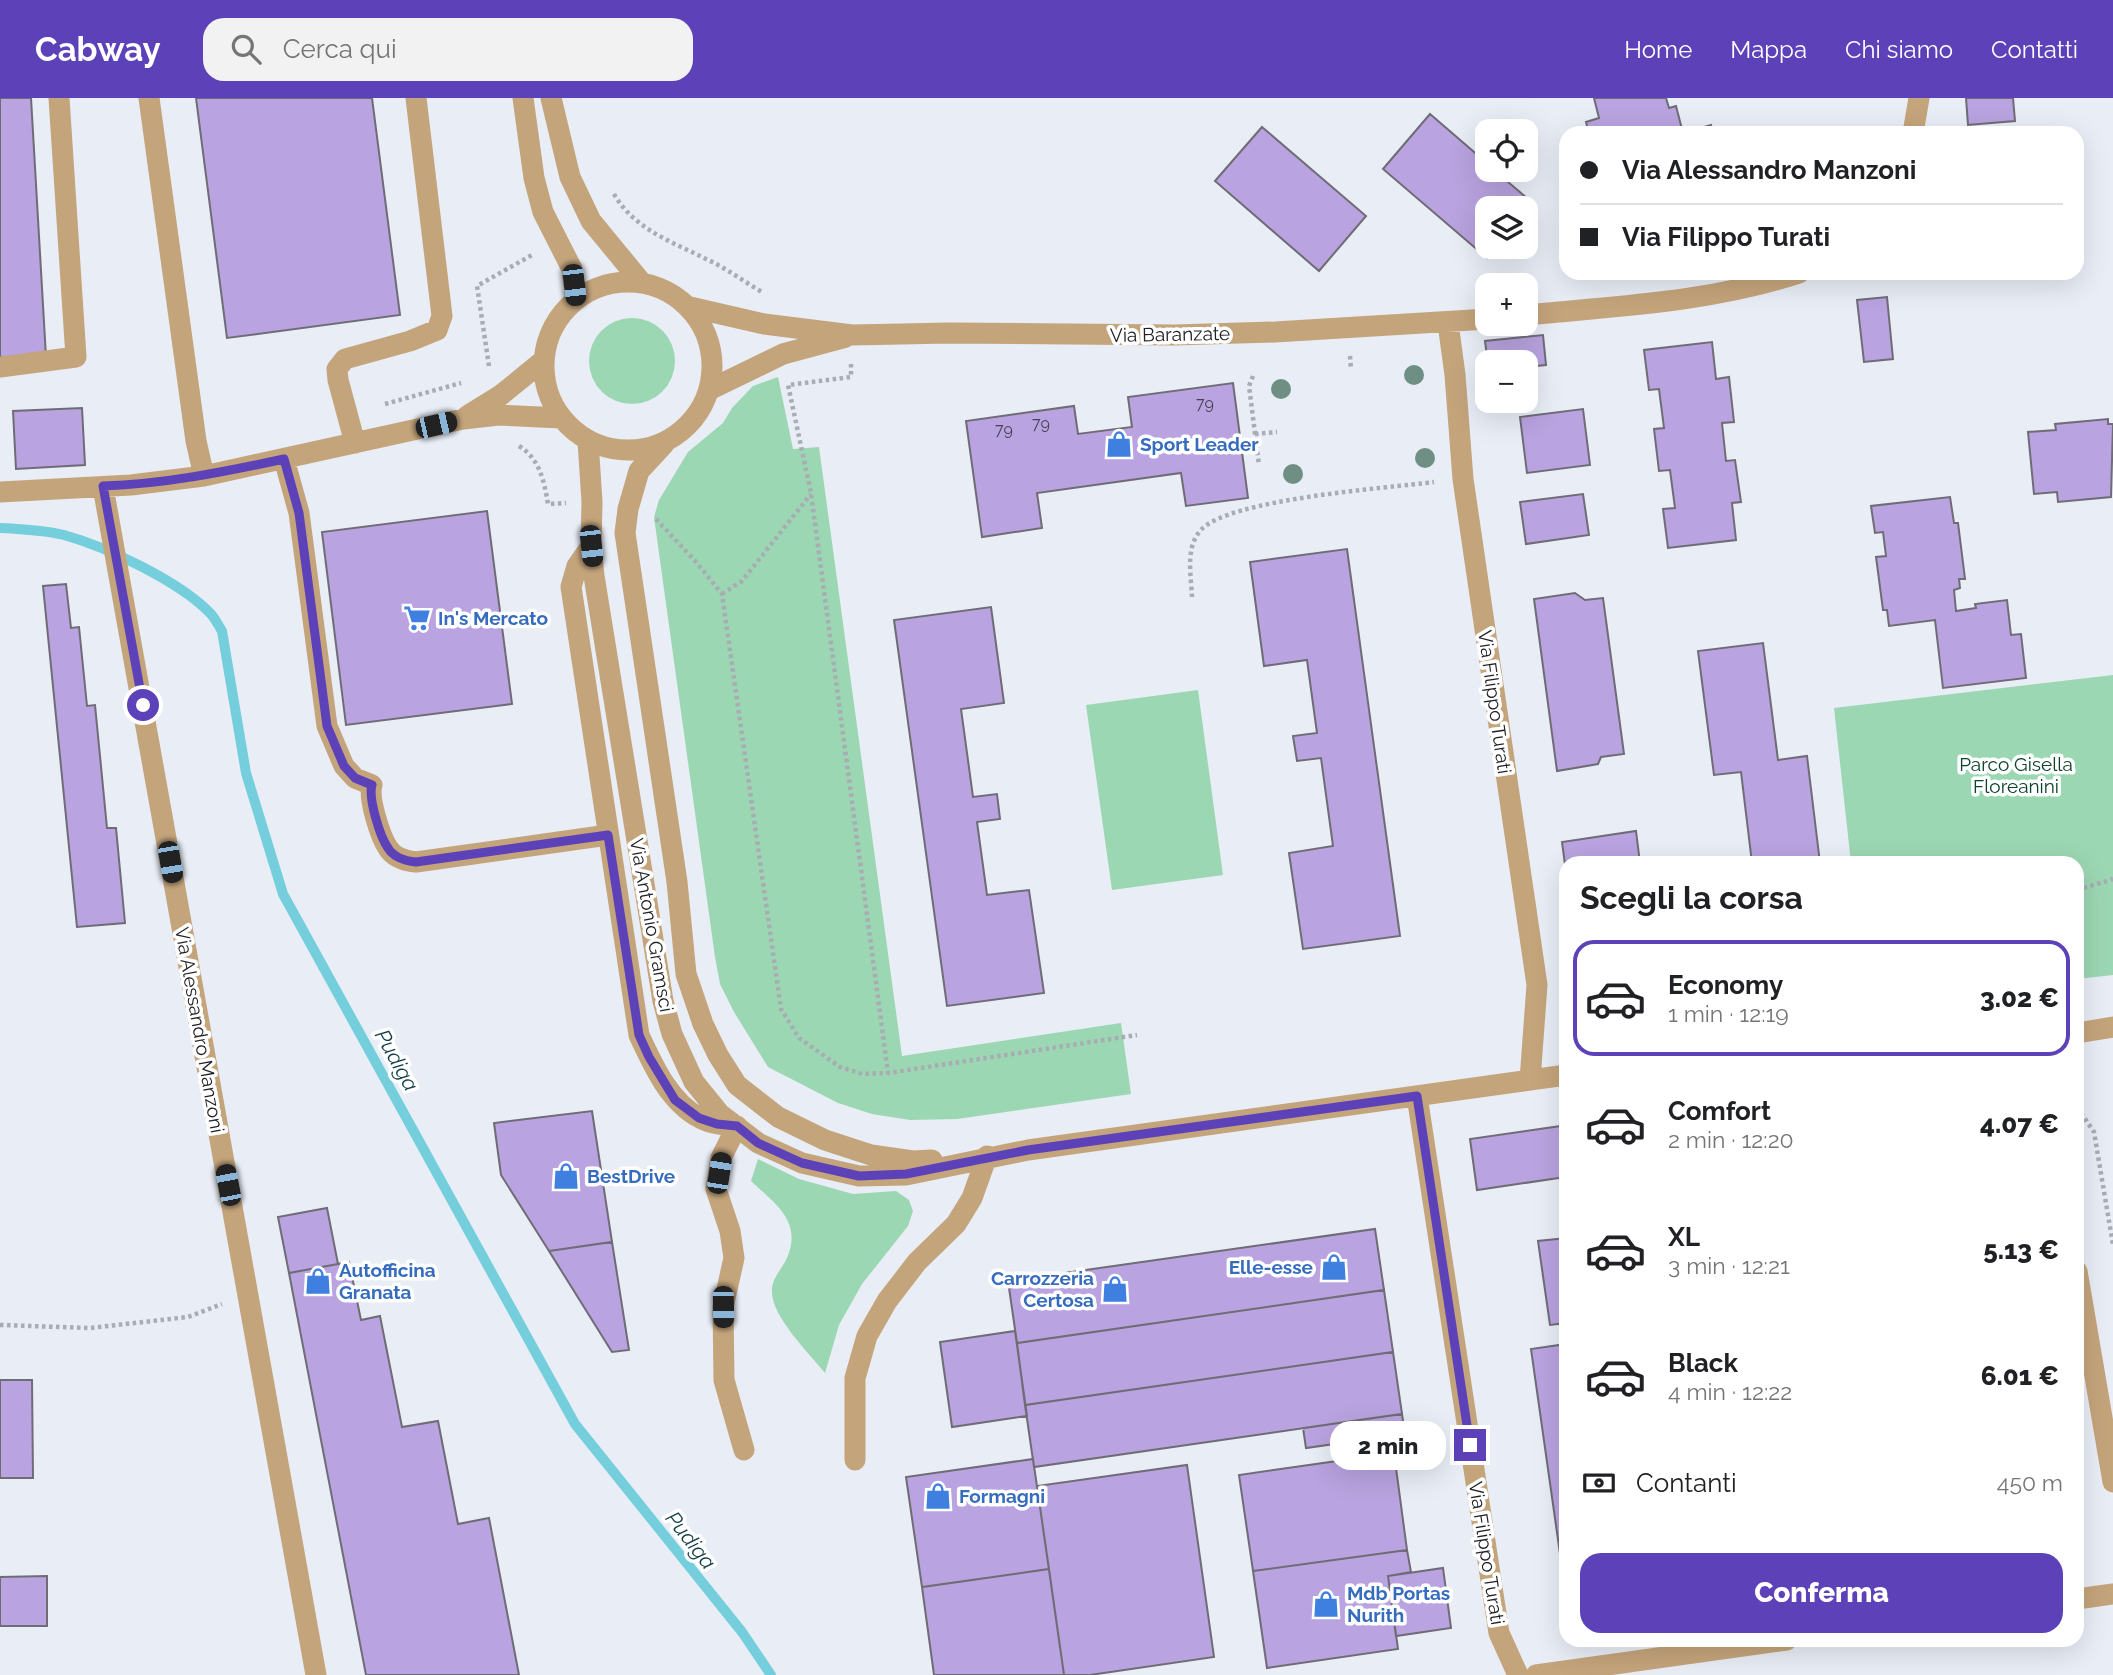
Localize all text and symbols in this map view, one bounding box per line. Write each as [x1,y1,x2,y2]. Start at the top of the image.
search box [203,18,693,81]
text: Cabway [35,30,161,69]
icon: search [227,30,265,68]
text: Cerca qui [283,34,397,64]
text: Home [1624,35,1692,64]
text: Mappa [1730,35,1807,64]
text: Chi siamo [1845,35,1953,64]
text: Contatti [1991,35,2078,64]
map controls [1475,119,1538,413]
button: locate [1475,119,1538,182]
text: Via Alessandro Manzoni [1622,155,1916,185]
button: layers [1475,196,1538,259]
text: Via Filippo Turati [1622,222,1830,252]
car [562,263,587,307]
button: + [1475,273,1538,336]
street label: Via Baranzate [1110,322,1230,346]
button: − [1475,350,1538,413]
house number: 79 [1196,394,1214,413]
car [414,410,459,440]
house number: 79 [1032,414,1050,433]
house number: 79 [995,420,1013,439]
shop icon: Sport Leader [1104,429,1134,459]
place label: Sport Leader [1140,433,1259,455]
car [579,524,604,568]
supermarket icon: In's Mercato [402,603,432,633]
place label: In's Mercato [438,607,548,629]
street label: Via Filippo Turati [1474,629,1516,775]
route start [127,689,159,721]
park label: Parco Gisella Floreanini [1959,753,2073,797]
street label: Via Antonio Gramsci [626,836,678,1014]
car [157,839,184,885]
text: Scegli la corsa [1580,879,1803,916]
street label: Via Alessandro Manzoni [171,925,229,1135]
icon: car [1584,967,1647,1030]
text: Economy [1668,970,1783,1000]
text: 3.02 € [1980,983,2059,1013]
text: 1 min · 12:19 [1668,1000,1789,1027]
water label: Pudiga [370,1025,424,1095]
icon: car [1584,1093,1647,1156]
text: Comfort [1668,1096,1771,1126]
text: 4.07 € [1980,1109,2059,1139]
text: 2 min · 12:20 [1668,1126,1794,1153]
car [706,1151,733,1195]
shop icon: BestDrive [551,1161,581,1191]
car [214,1162,243,1208]
place label: BestDrive [587,1165,675,1187]
icon: car [1584,1219,1647,1282]
text: XL [1668,1222,1700,1252]
text: 5.13 € [1983,1235,2059,1265]
shop icon: Elle-esse [1319,1252,1349,1282]
text: 3 min · 12:21 [1668,1252,1790,1279]
place label: Elle-esse [1229,1256,1313,1278]
place label: Autofficina Granata [339,1259,436,1303]
shop icon: Autofficina Granata [303,1266,333,1296]
place label: Carrozzeria Certosa [991,1267,1094,1311]
shop icon: Carrozzeria Certosa [1100,1274,1130,1304]
car [713,1286,734,1328]
icon: car [1584,1345,1647,1408]
text: Black [1668,1348,1738,1378]
text: 6.01 € [1981,1361,2059,1391]
text: 4 min · 12:22 [1668,1378,1792,1405]
callout: 2 min [1330,1420,1446,1470]
route end [1454,1429,1486,1461]
text: 2 min [1358,1432,1418,1459]
icon: cash [1580,1464,1618,1502]
text: Contanti [1636,1468,1737,1498]
text: 450 m [1997,1469,2063,1496]
street label: Via Filippo Turati [1465,1480,1509,1626]
shop icon: Formagni [923,1481,953,1511]
place label: Formagni [959,1485,1045,1507]
water label: Pudiga [661,1506,721,1574]
button: Conferma [1580,1553,2063,1633]
place label: Mdb Portas Nurith [1347,1582,1450,1626]
shop icon: Mdb Portas Nurith [1311,1589,1341,1619]

